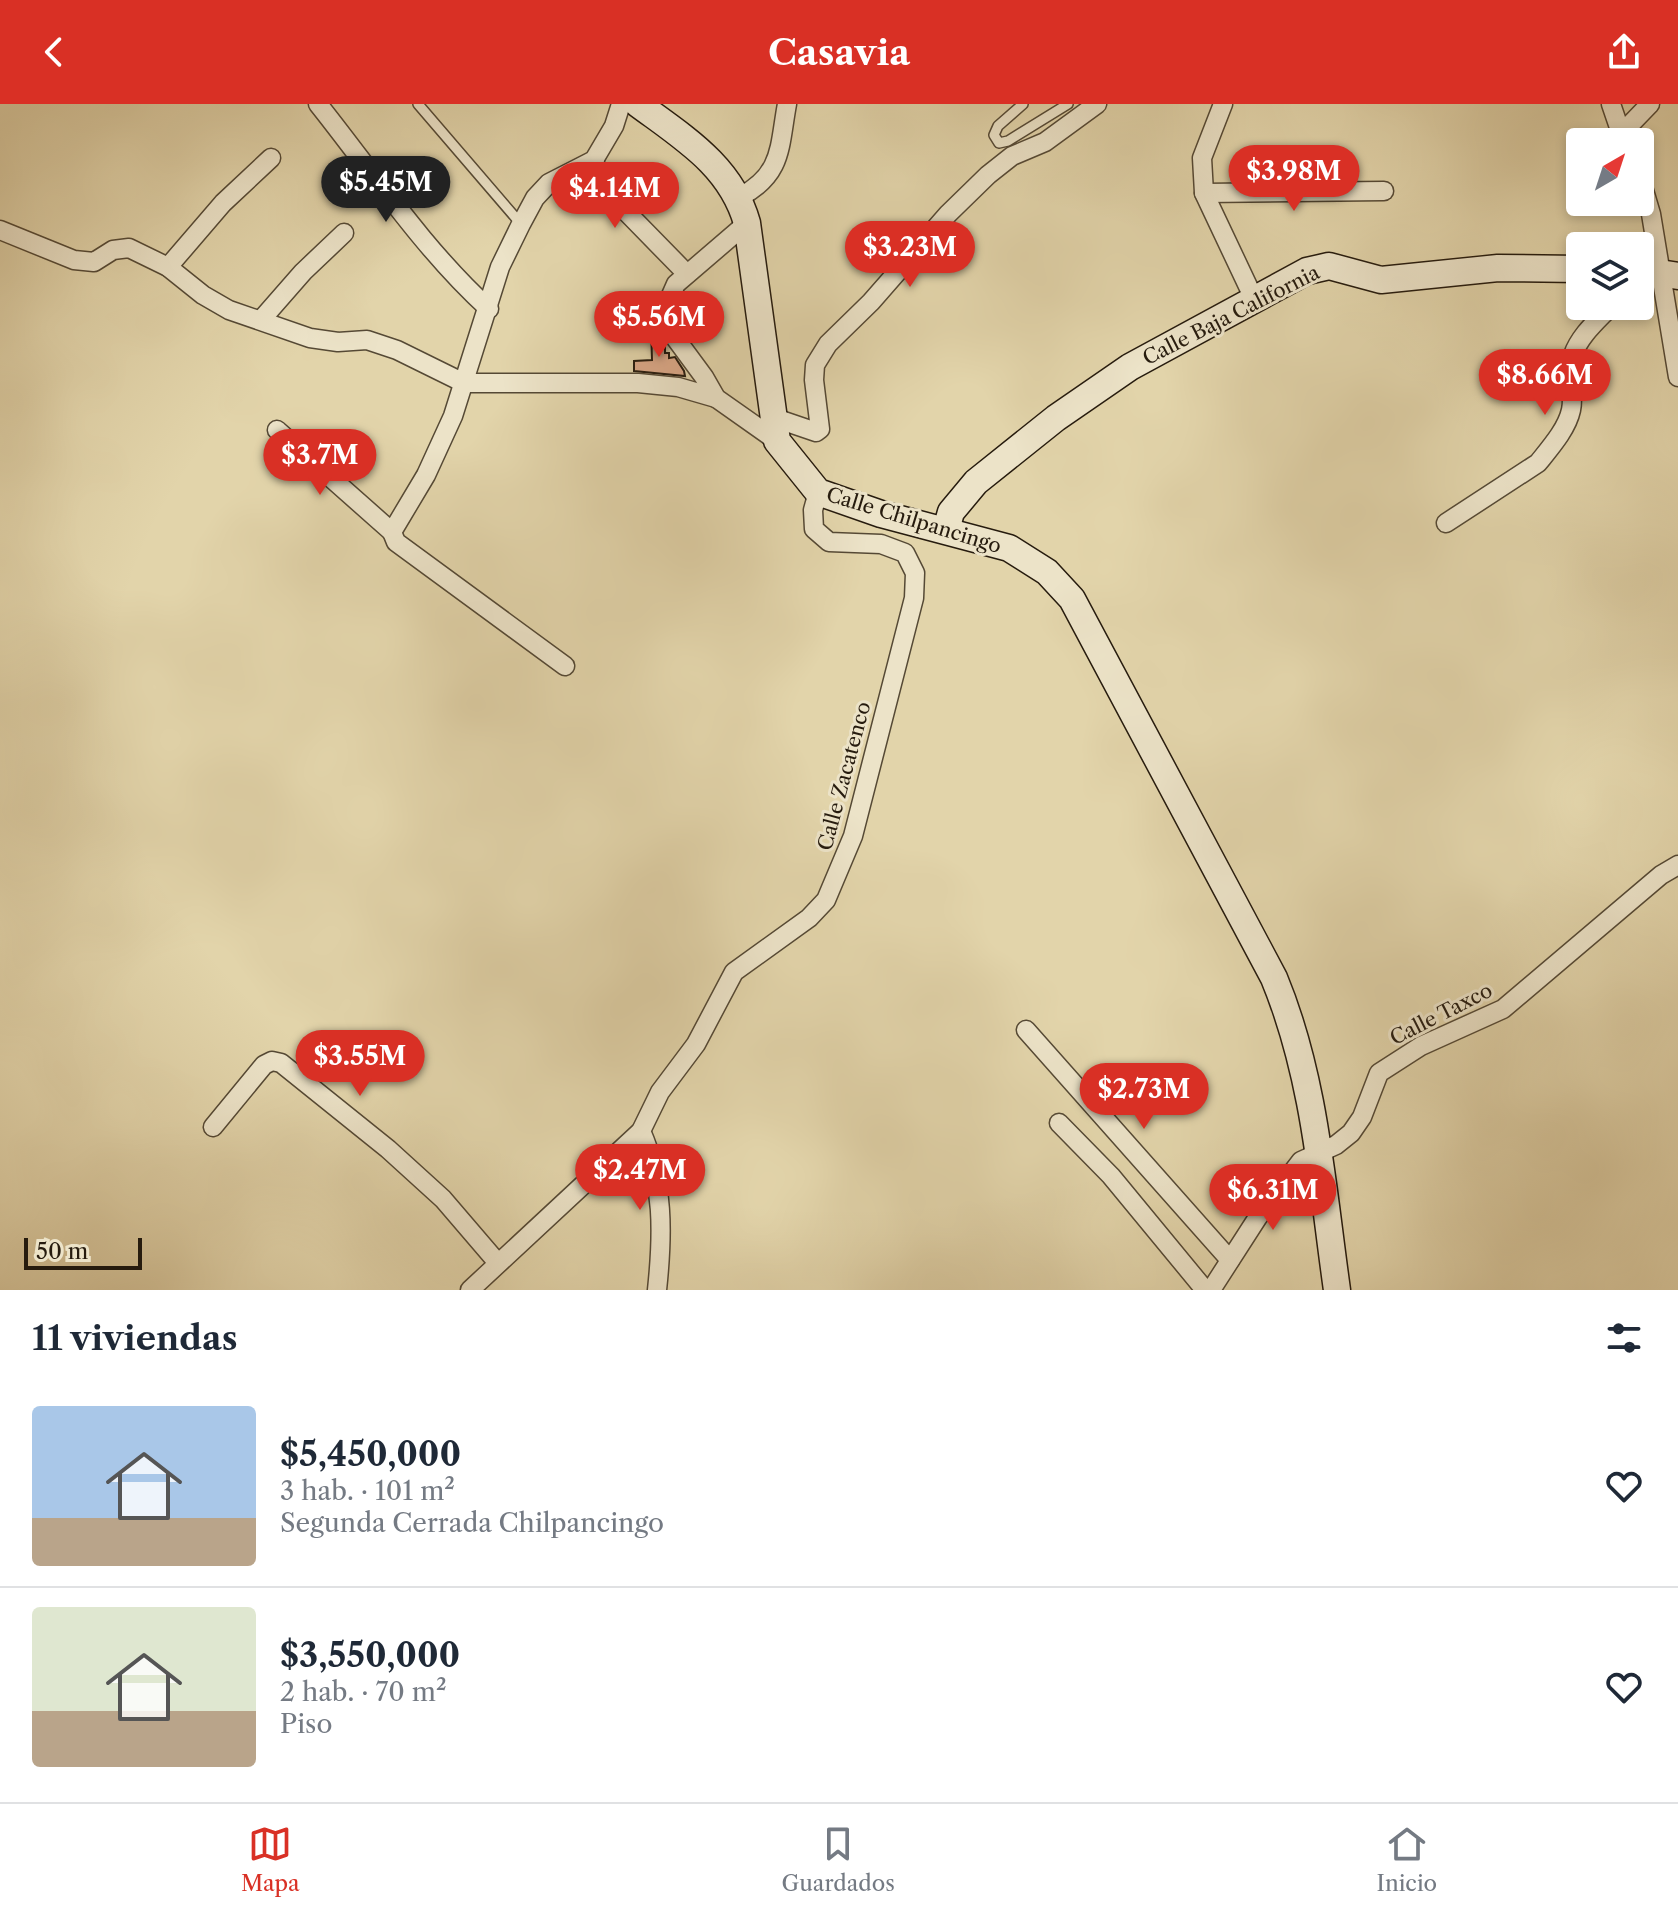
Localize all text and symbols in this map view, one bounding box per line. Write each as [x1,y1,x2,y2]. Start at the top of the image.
icon: back [32,30,76,74]
text: Casavia [768,30,910,74]
icon: share [1602,30,1646,74]
north arrow [1566,128,1654,216]
map controls [1566,128,1654,320]
pin: $3.98M [1229,145,1359,213]
text: $3.98M [1247,155,1341,187]
pin: $5.45M [321,156,451,224]
pin: $4.14M [550,162,680,230]
text: $5.45M [339,166,433,198]
text: $4.14M [569,172,661,204]
pin: $3.23M [845,221,975,289]
text: $3.23M [863,231,957,263]
button: layers [1566,232,1654,320]
street label: Calle Baja California [1139,260,1324,370]
pin: $5.56M [594,291,724,359]
text: $5.56M [612,301,706,333]
pin: $8.66M [1480,349,1610,417]
text: $8.66M [1497,359,1593,391]
pin: $3.7M [264,429,376,497]
text: $3.7M [281,439,359,471]
street label: Calle Chilpancingo [824,482,1004,558]
street label: Calle Zacatenco [813,699,875,853]
street label: Calle Taxco [1386,978,1496,1050]
pin: $3.55M [295,1030,425,1098]
text: $3.55M [314,1040,406,1072]
pin: $2.73M [1079,1063,1209,1131]
text: $2.73M [1098,1073,1190,1105]
pin: $2.47M [575,1144,705,1212]
text: $2.47M [593,1154,687,1186]
pin: $6.31M [1208,1164,1338,1232]
text: $6.31M [1227,1174,1319,1206]
scale bar [24,1234,142,1270]
text: 50 m [36,1238,88,1265]
icon: filters [1602,1316,1646,1360]
text: 11 viviendas [32,1317,237,1359]
text: $5,450,000 [280,1433,461,1475]
icon: home [96,1438,192,1534]
icon: heart [1602,1464,1646,1508]
text: 3 hab. · 101 m² [280,1475,455,1507]
text: Segunda Cerrada Chilpancingo [280,1507,664,1539]
text: $3,550,000 [280,1634,460,1676]
icon: home [96,1639,192,1735]
icon: heart [1602,1665,1646,1709]
text: 2 hab. · 70 m² [280,1676,447,1708]
text: Piso [280,1708,332,1740]
tab: Mapa [241,1822,300,1897]
tab: Guardados [782,1822,895,1897]
tab: Inicio [1377,1822,1437,1897]

